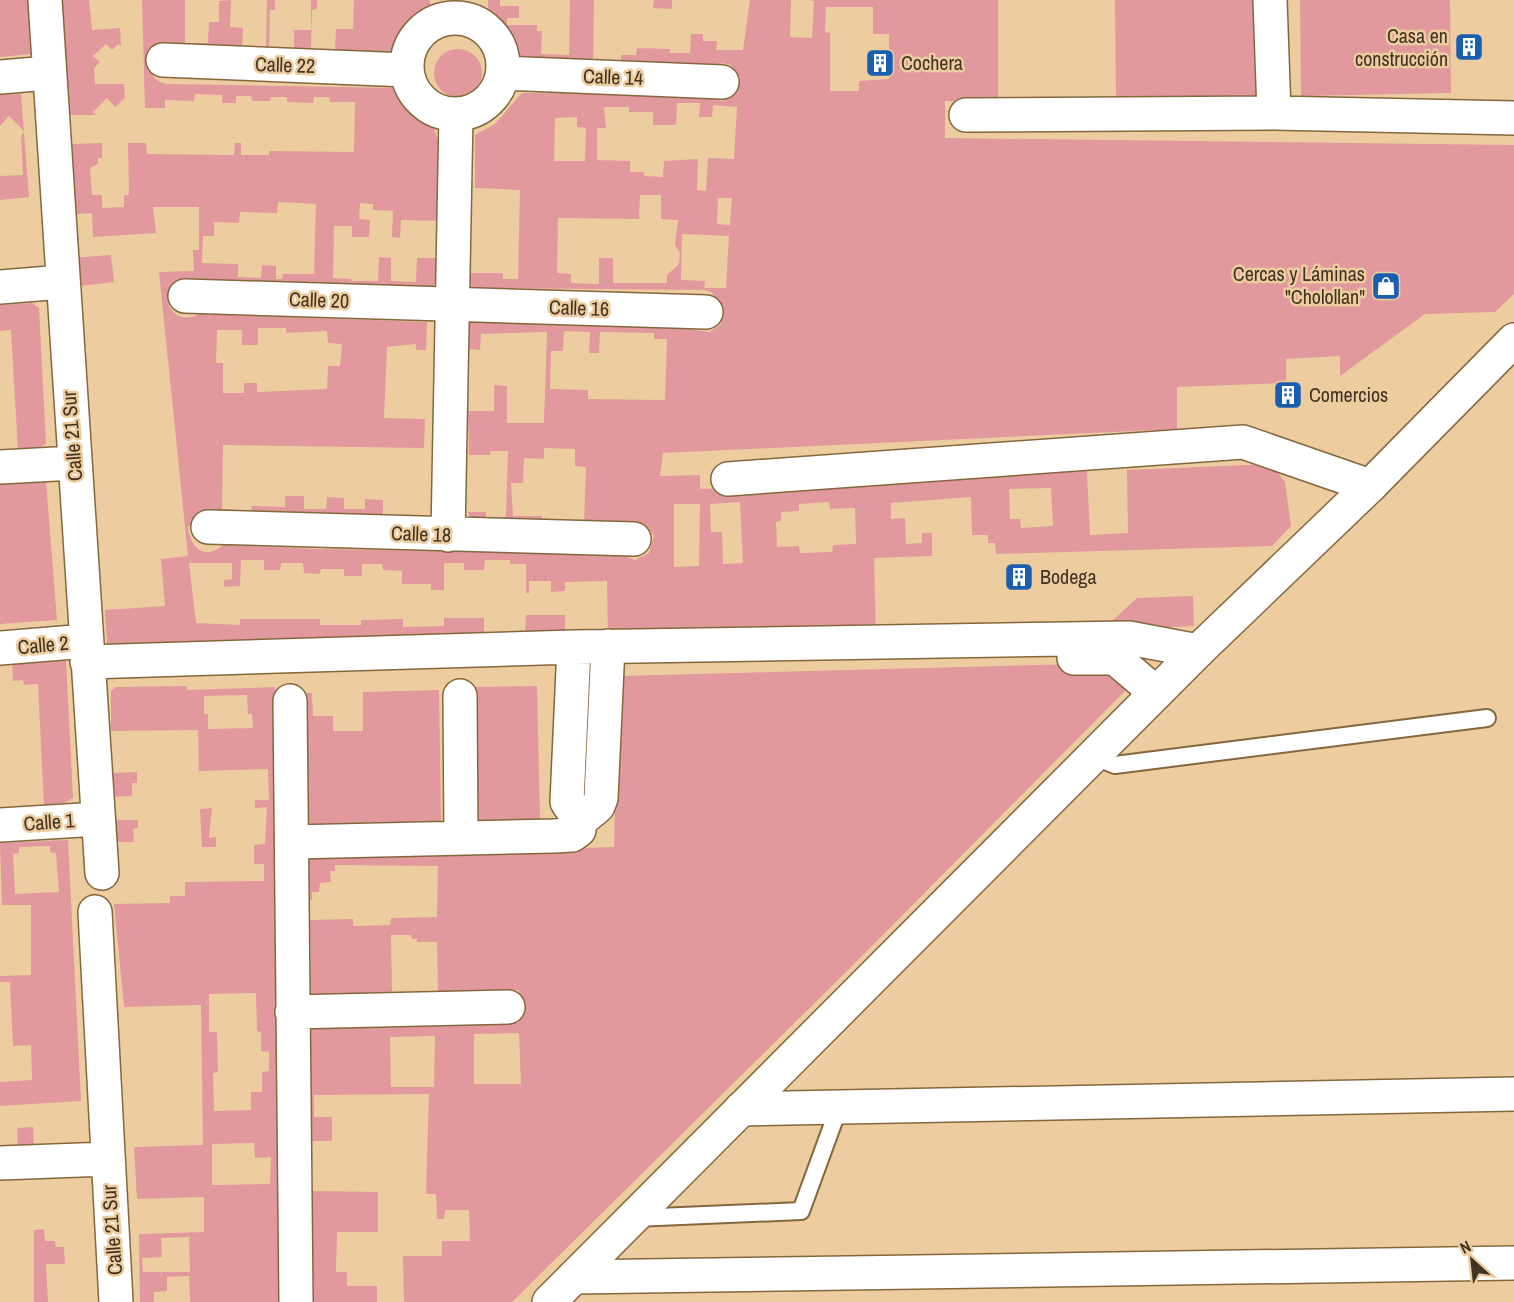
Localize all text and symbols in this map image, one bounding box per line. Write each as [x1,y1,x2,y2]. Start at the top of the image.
place label: Casa en construcción [1355,22,1448,72]
building icon: Casa en construcción [1453,31,1485,63]
building icon: Cochera [864,47,896,79]
place label: Cochera [901,49,963,76]
street label: Calle 22 [254,50,316,79]
street label: Calle 14 [582,62,644,91]
place label: Cercas y Láminas "Cholollan" [1233,260,1365,310]
shop icon: Cercas y Láminas "Cholollan" [1370,270,1402,302]
street label: Calle 20 [288,285,350,314]
street label: Calle 16 [548,293,610,322]
building icon: Comercios [1272,379,1304,411]
place label: Comercios [1309,381,1388,408]
street label: Calle 21 Sur [55,390,88,482]
street label: Calle 18 [390,519,452,548]
building icon: Bodega [1003,561,1035,593]
place label: Bodega [1040,563,1097,590]
street label: Calle 2 [16,629,70,660]
street label: Calle 1 [23,806,75,837]
street label: Calle 21 Sur [95,1184,128,1276]
north arrow [1442,1230,1502,1290]
text: N [1456,1235,1474,1259]

